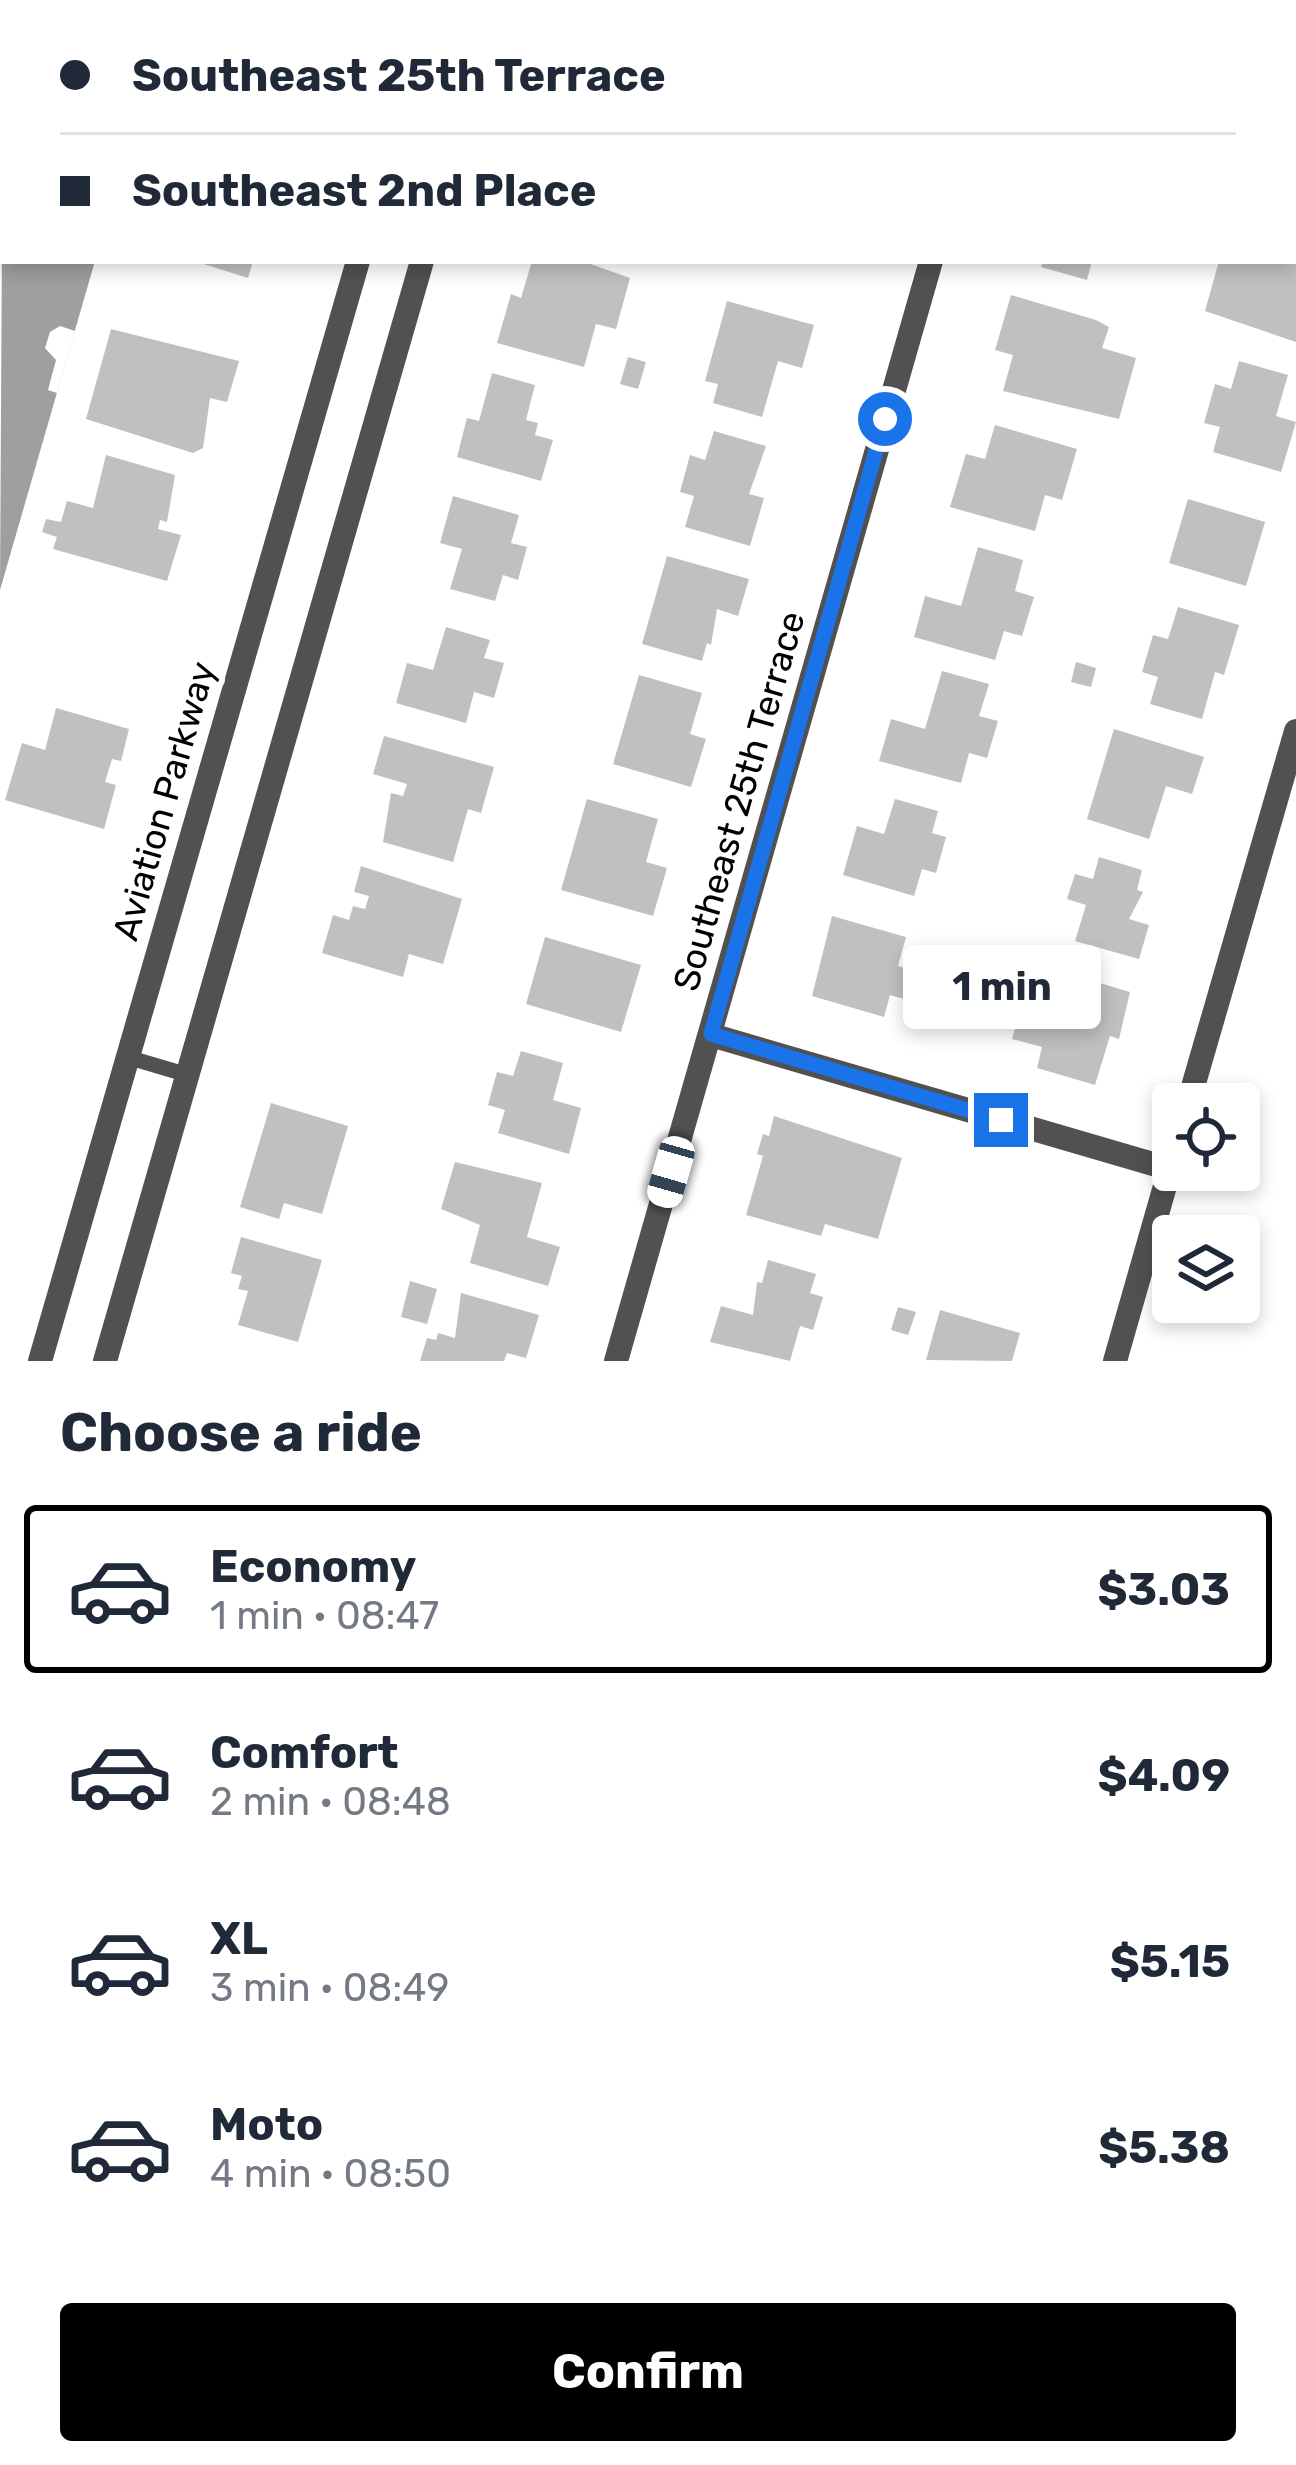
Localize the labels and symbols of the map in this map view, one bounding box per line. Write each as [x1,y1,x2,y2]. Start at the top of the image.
route start [858,392,912,446]
street label: Southeast 25th Terrace [664,606,814,996]
street label: Aviation Parkway [104,657,224,945]
callout: 1 min [902,946,1100,1030]
route end [974,1093,1028,1147]
car [644,1132,698,1212]

